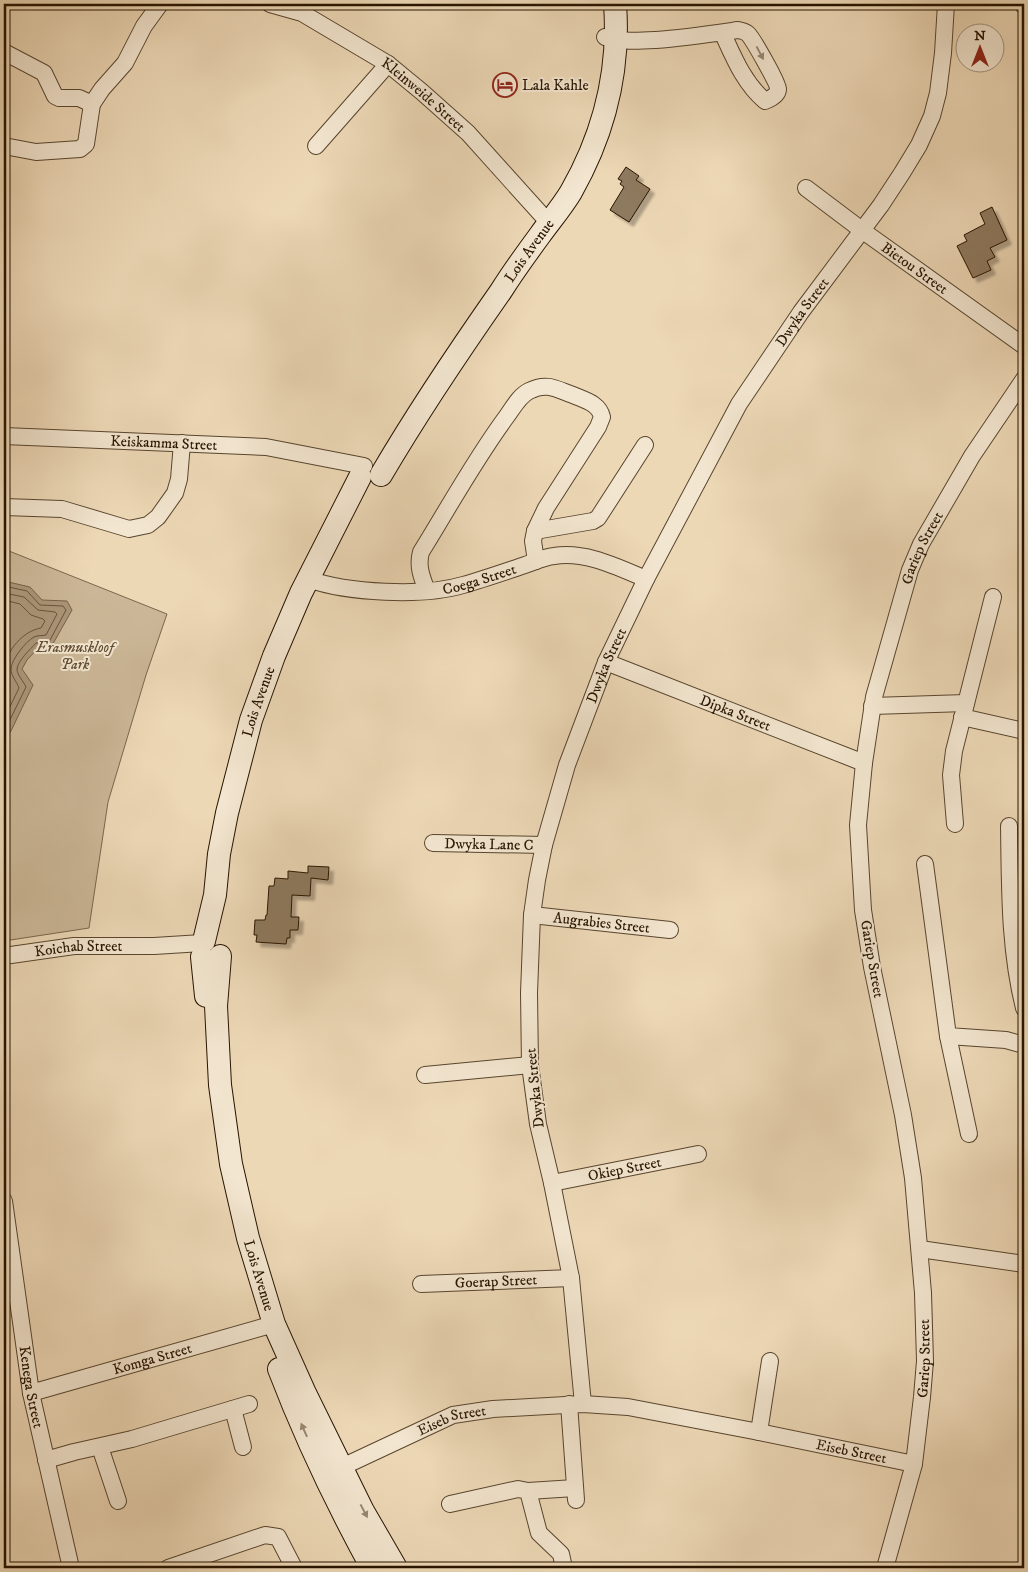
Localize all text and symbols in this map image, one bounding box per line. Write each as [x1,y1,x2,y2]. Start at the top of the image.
north arrow [956,22,1006,72]
text: N [974,27,986,45]
one-way arrow [756,45,764,60]
street label: Kleinweide Street [378,53,470,136]
hotel icon: Lala Kahle [492,72,518,98]
place label: Lala Kahle [522,76,589,95]
street label: Lois Avenue [500,215,558,286]
street label: Bietou Street [878,238,952,298]
street label: Dwyka Street [771,274,833,350]
street label: Keiskamma Street [110,431,218,454]
street label: Gariep Street [897,508,947,586]
street label: Coega Street [441,559,519,599]
street label: Dwyka Street [582,624,631,706]
park label: Erasmuskloof Park [35,638,118,674]
street label: Lois Avenue [238,664,279,739]
street label: Dipka Street [697,690,774,735]
street label: Dwyka Lane C [444,834,534,854]
street label: Augrabies Street [552,908,651,937]
street label: Gariep Street [856,919,888,1000]
street label: Koichab Street [33,936,123,961]
street label: Dwyka Street [521,1047,549,1129]
street label: Okiep Street [586,1152,663,1185]
street label: Lois Avenue [240,1237,279,1313]
street label: Goerap Street [454,1270,538,1292]
street label: Gariep Street [912,1319,935,1399]
street label: Komga Street [110,1338,194,1379]
street label: Kenega Street [15,1345,48,1430]
street label: Eiseb Street [414,1401,487,1440]
one-way arrow [300,1423,308,1437]
street label: Eiseb Street [814,1435,888,1468]
one-way arrow [360,1504,368,1518]

